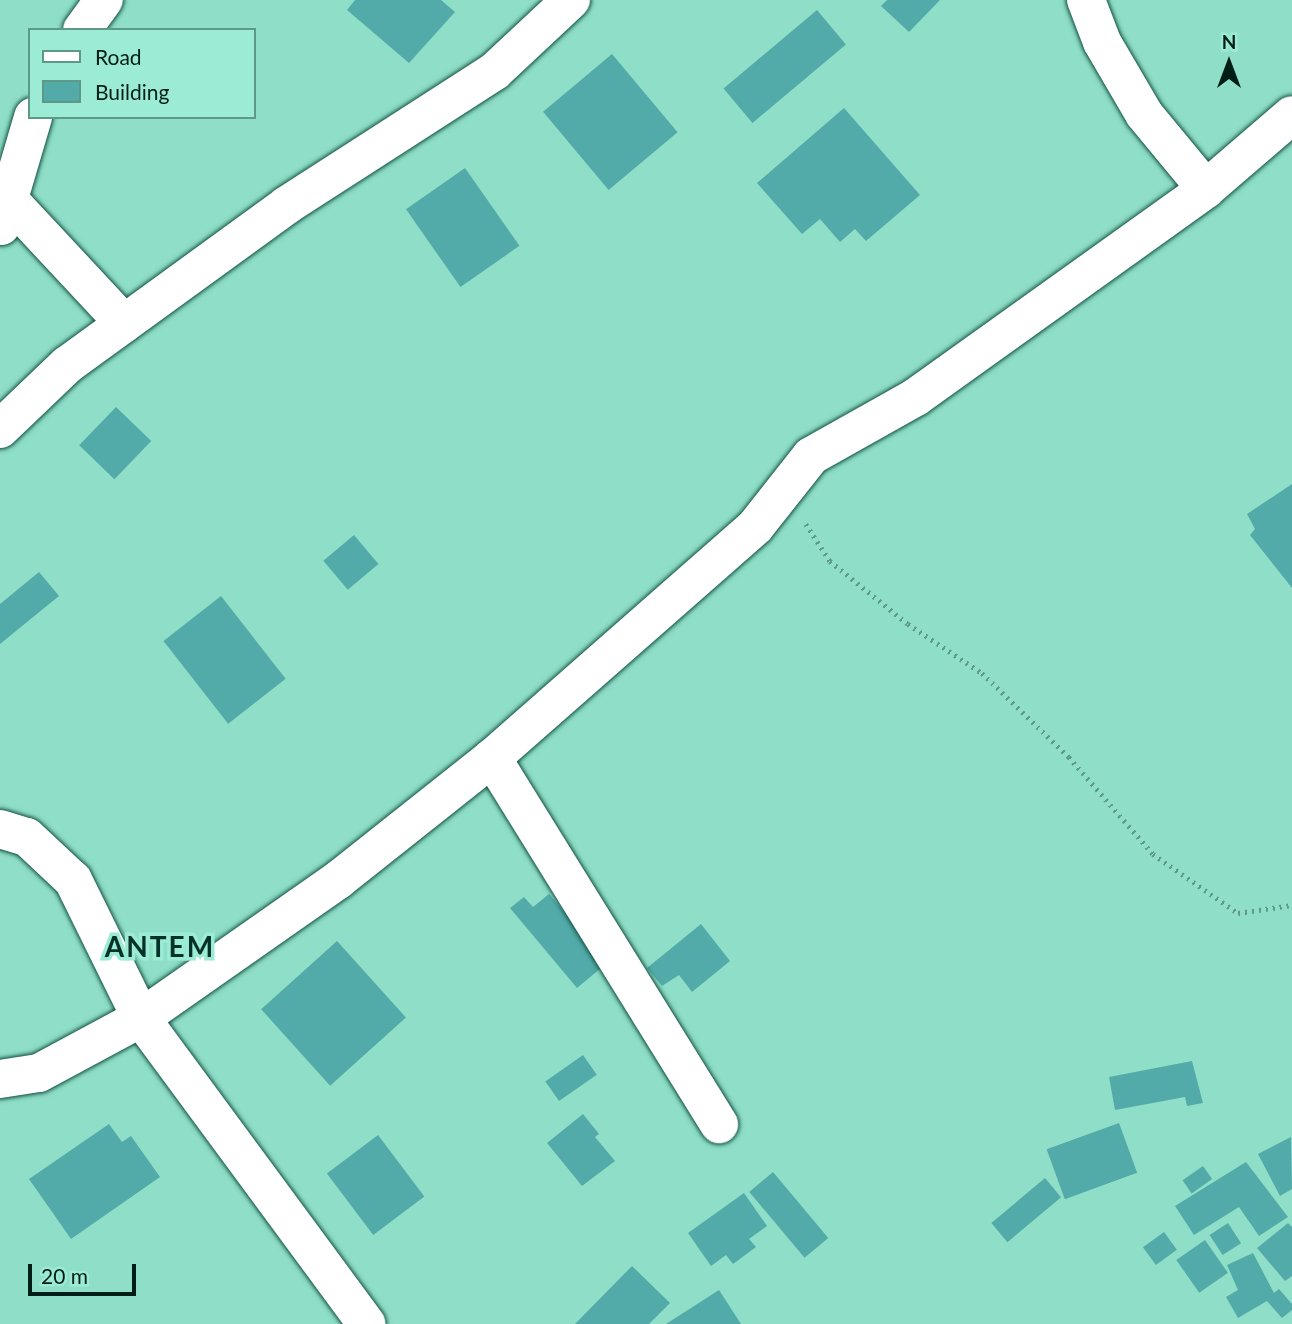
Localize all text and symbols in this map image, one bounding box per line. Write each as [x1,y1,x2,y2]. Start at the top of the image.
legend [28,28,256,119]
north arrow [1194,28,1264,98]
text: N [1222,30,1236,53]
text: Road [95,44,142,69]
text: Building [95,79,170,104]
district label: ANTEM [105,929,215,963]
scale bar [32,1250,140,1294]
text: 20 m [41,1263,88,1288]

